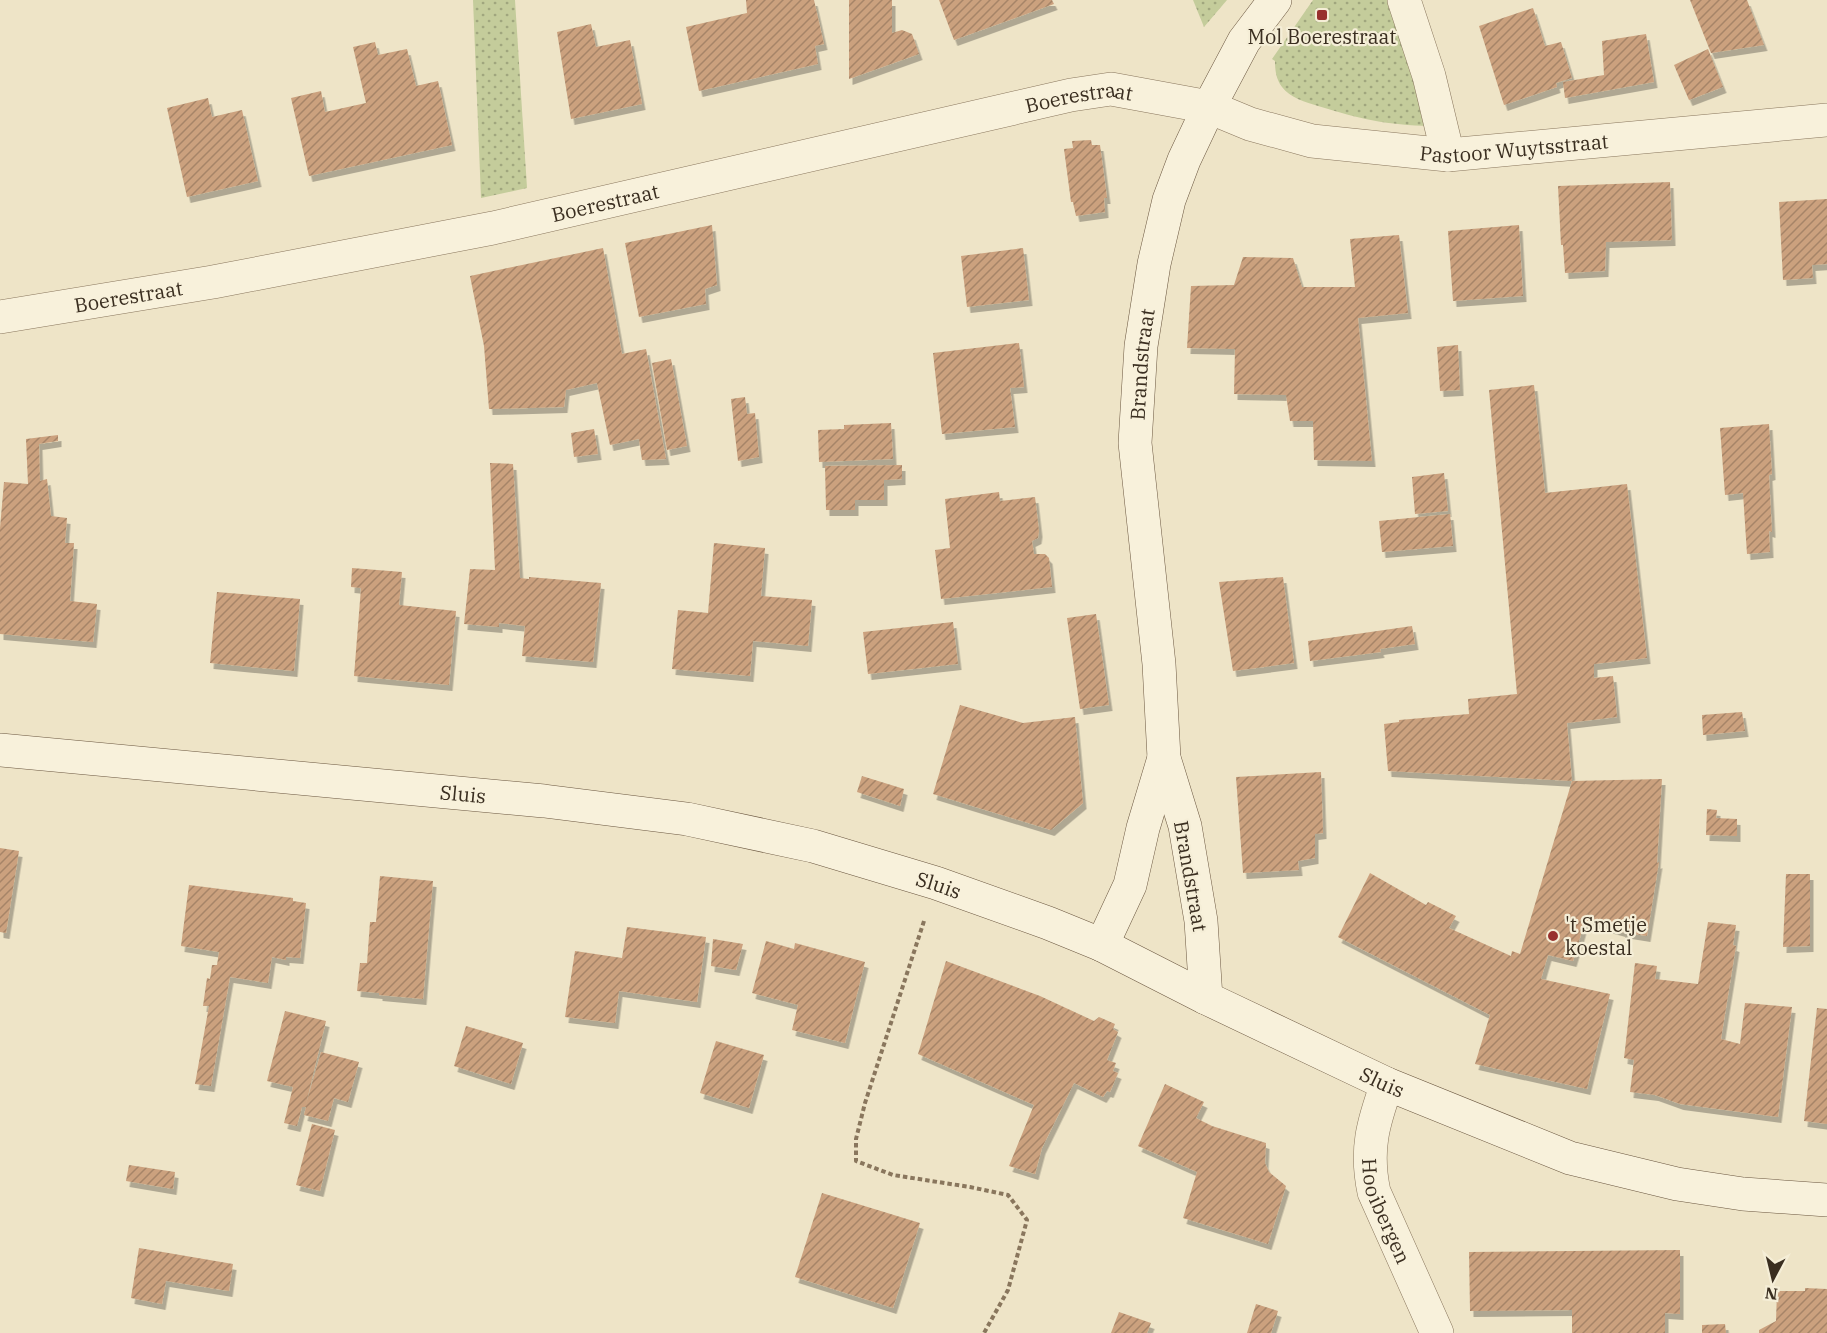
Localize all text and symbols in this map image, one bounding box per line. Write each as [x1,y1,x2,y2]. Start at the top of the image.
marker: Mol Boerestraat [1315,8,1329,22]
place label: Mol Boerestraat [1248,23,1396,50]
street label: Boerestraat [1022,75,1135,119]
street label: Pastoor Wuytsstraat [1419,127,1610,169]
street label: Boerestraat [549,177,661,228]
street label: Boerestraat [72,274,185,318]
street label: Brandstraat [1123,306,1160,421]
street label: Sluis [439,778,487,809]
street label: Brandstraat [1168,818,1214,934]
street label: Sluis [913,864,965,905]
place label: 't Smetje koestal [1565,911,1647,961]
marker: 't Smetje koestal [1546,929,1560,943]
street label: Sluis [1356,1060,1409,1103]
street label: Hooibergen [1356,1157,1418,1268]
north arrow [1743,1249,1803,1309]
text: N [1764,1283,1779,1305]

